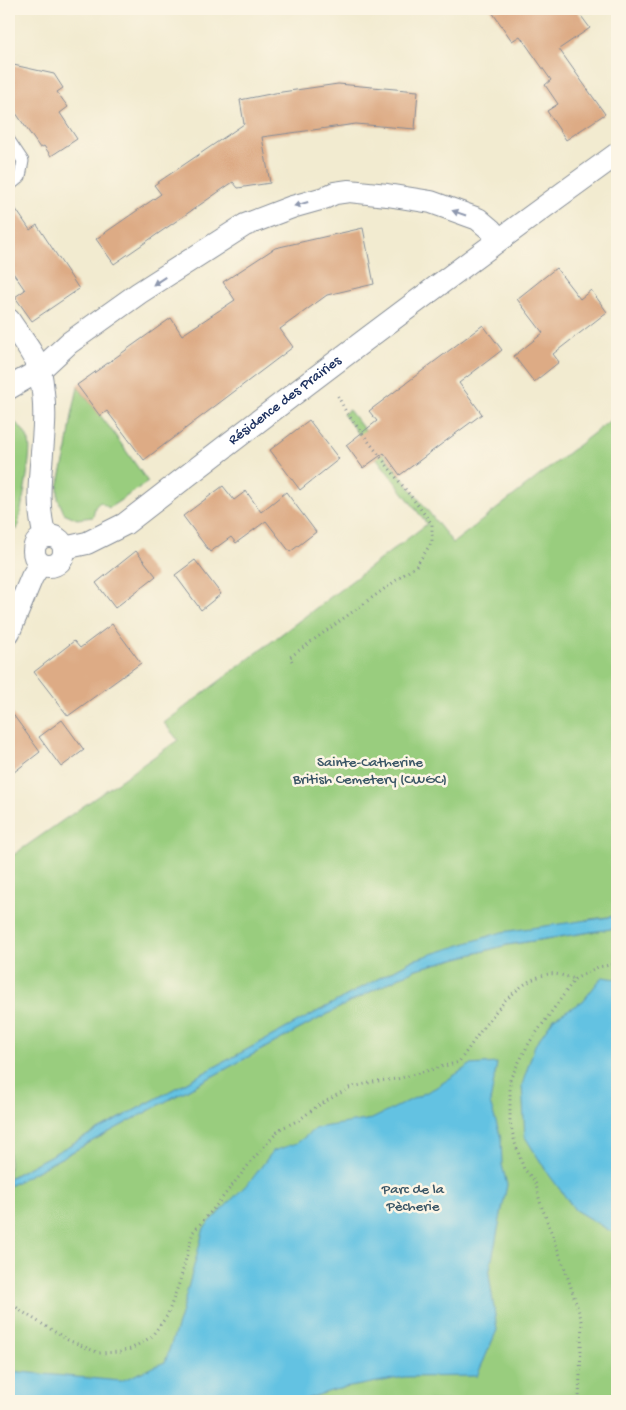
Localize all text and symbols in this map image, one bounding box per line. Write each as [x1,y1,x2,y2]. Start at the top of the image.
one-way arrow [294,201,309,209]
one-way arrow [451,209,466,217]
one-way arrow [152,276,166,285]
street label: Résidence des Prairies [225,352,345,450]
park label: Sainte-Catherine British Cemetery (CWGC) [292,754,447,789]
park label: Parc de la Pècherie [381,1181,445,1216]

